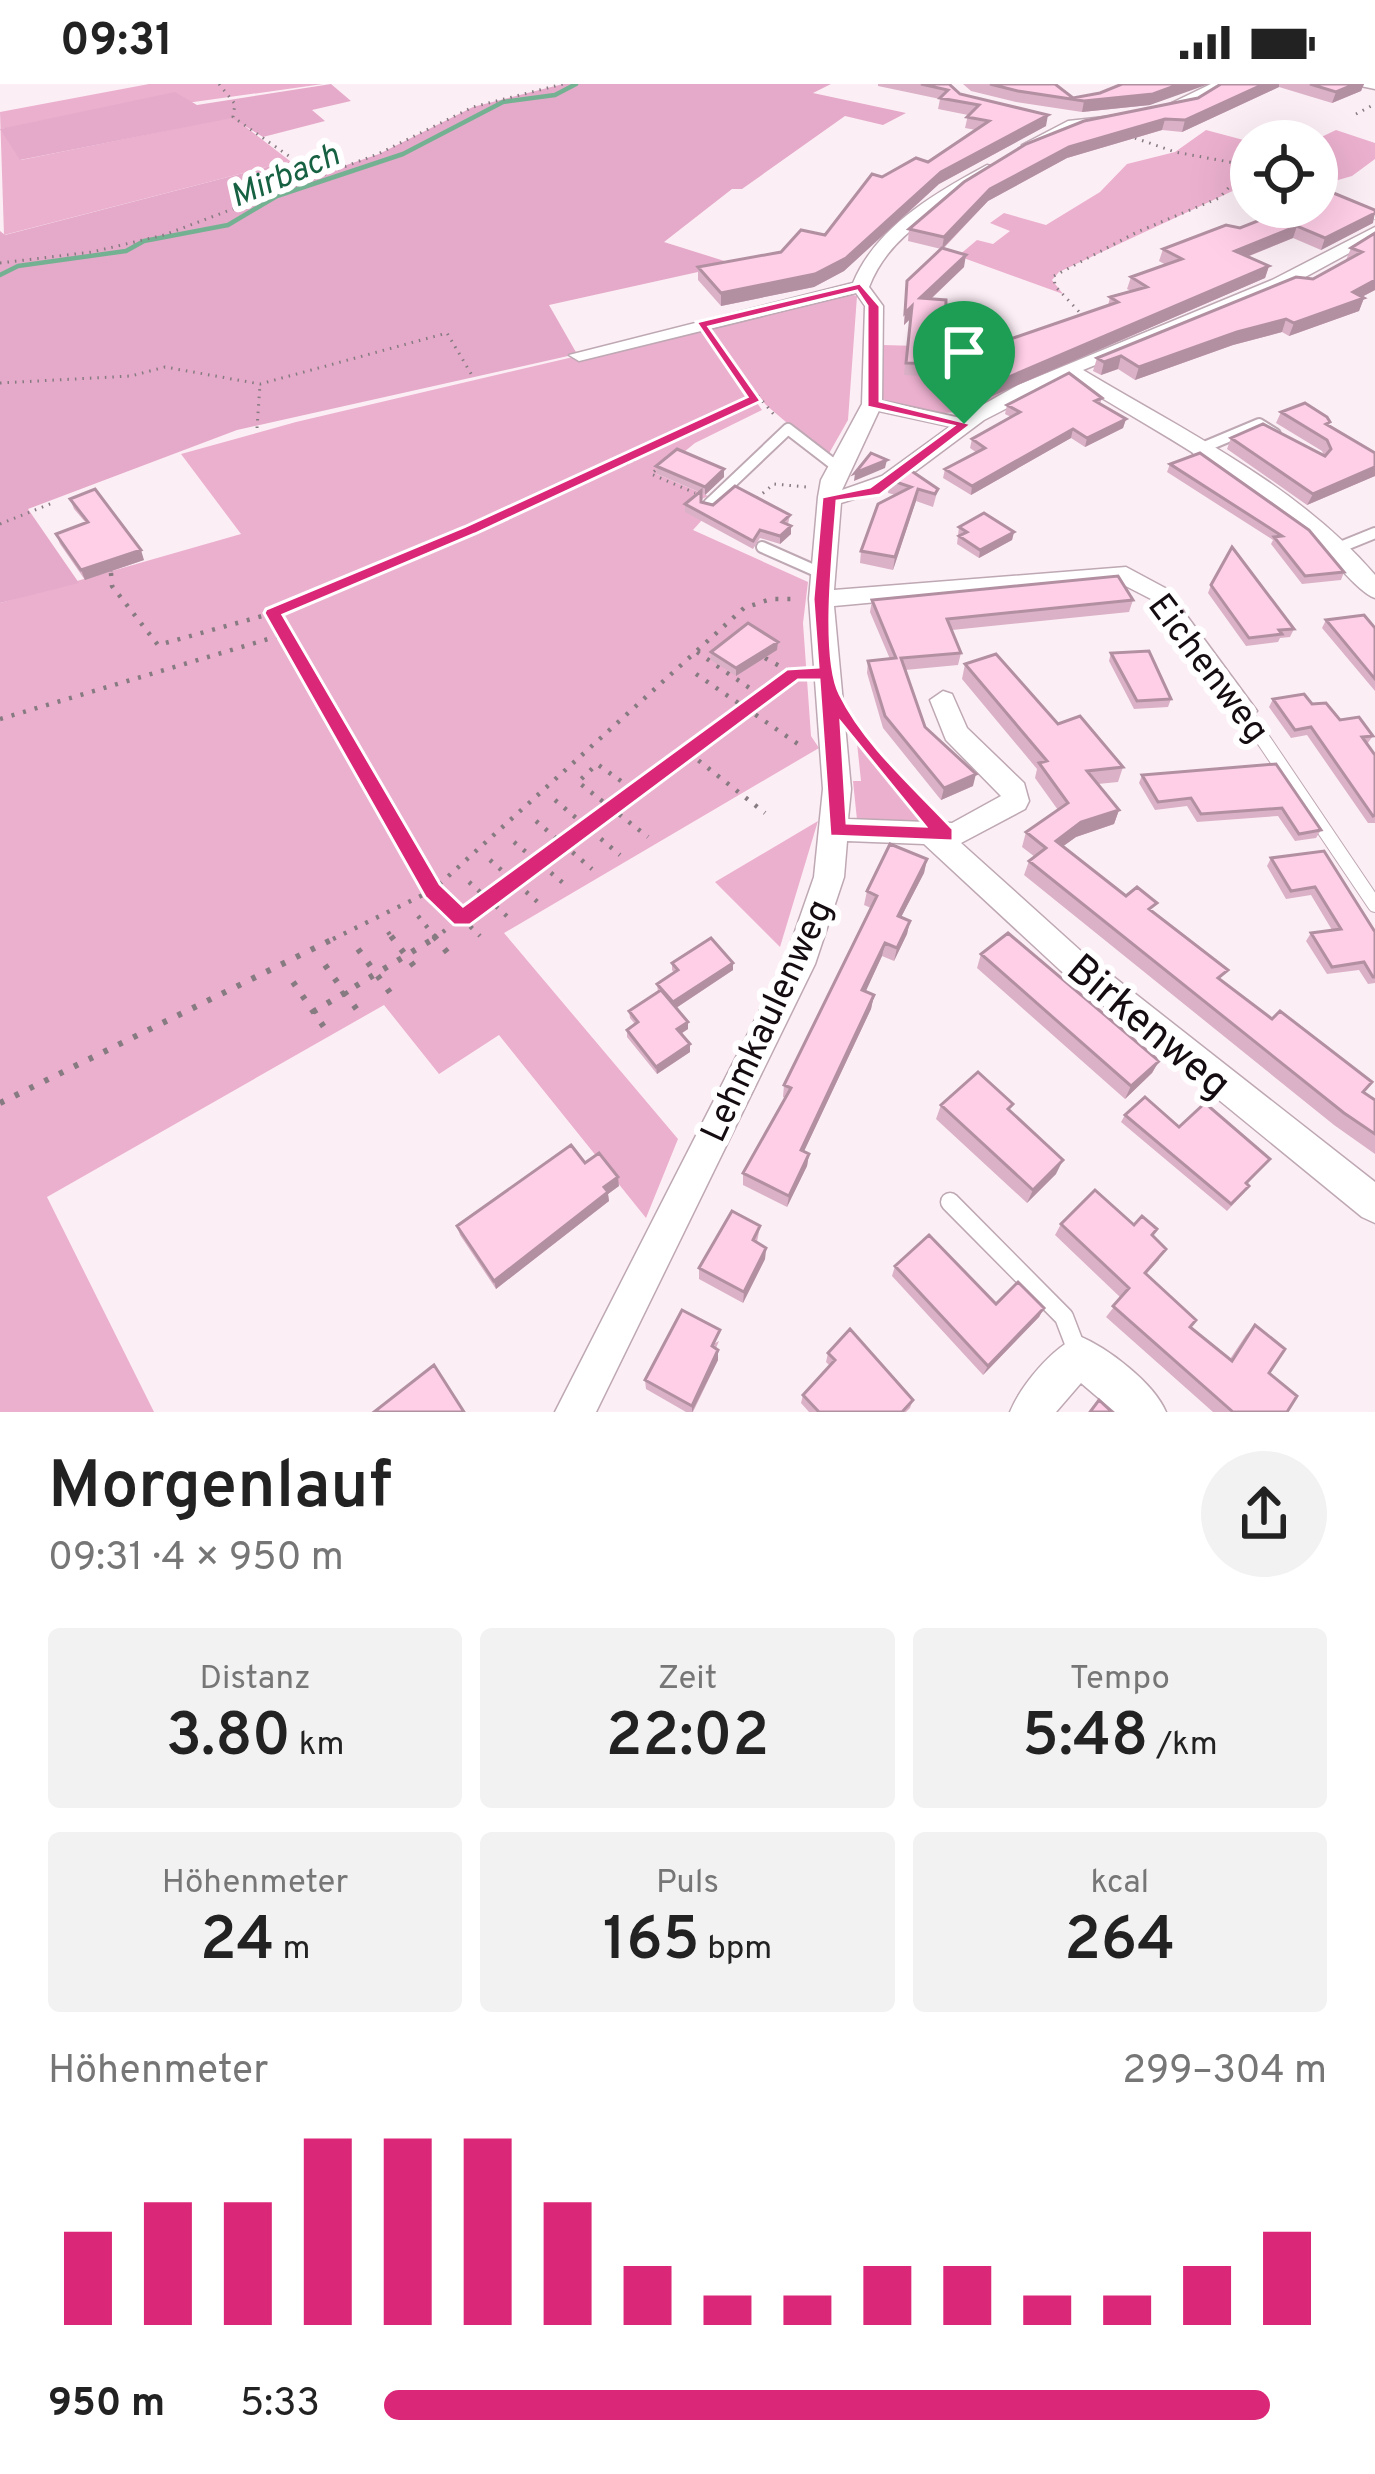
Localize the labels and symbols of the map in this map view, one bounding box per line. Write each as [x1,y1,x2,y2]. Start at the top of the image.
water label: Mirbach [224,136,347,219]
pin [913,301,1015,424]
street label: Eichenweg [1136,586,1278,753]
street label: Lehmkaulenweg [692,893,845,1151]
street label: Birkenweg [1054,944,1240,1112]

